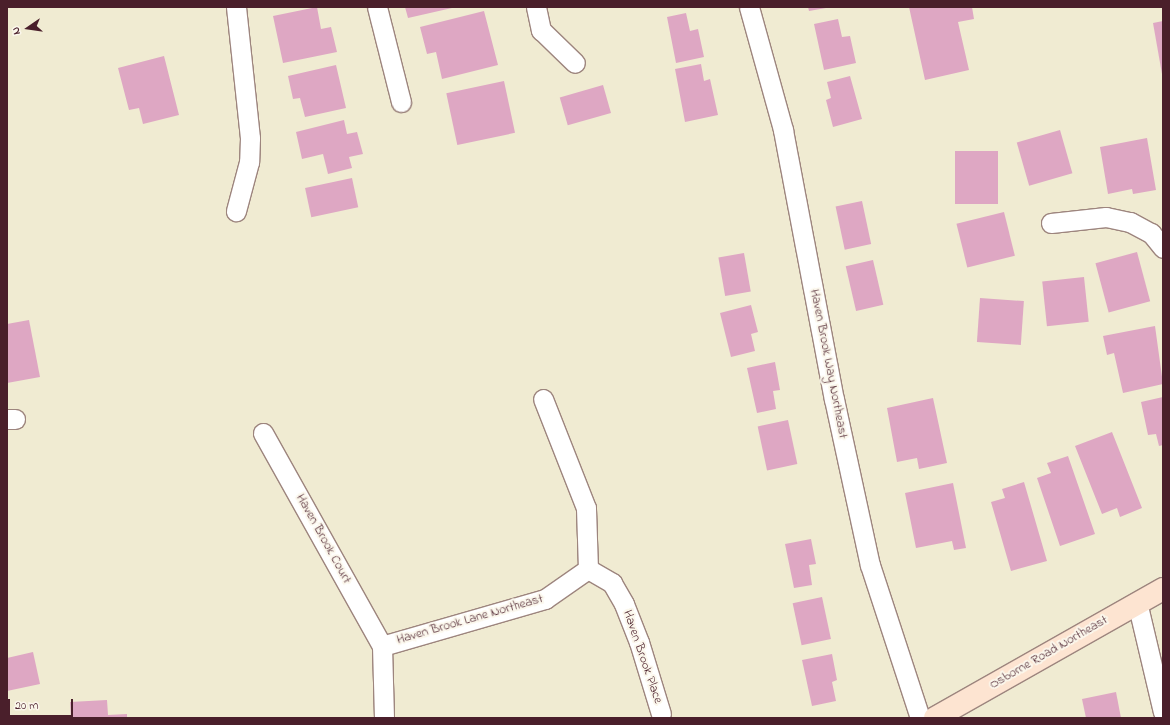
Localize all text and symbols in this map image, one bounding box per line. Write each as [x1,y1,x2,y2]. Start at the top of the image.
north arrow [8,8,48,48]
text: N [8,25,25,36]
street label: Haven Brook Way Northeast [806,288,850,440]
street label: Haven Brook Court [292,491,354,587]
street label: Haven Brook Lane Northeast [395,592,545,648]
street label: Haven Brook Place [619,608,665,706]
street label: Osborne Road Northeast [987,613,1111,693]
scale bar [10,691,75,717]
text: 20 m [15,697,38,715]

